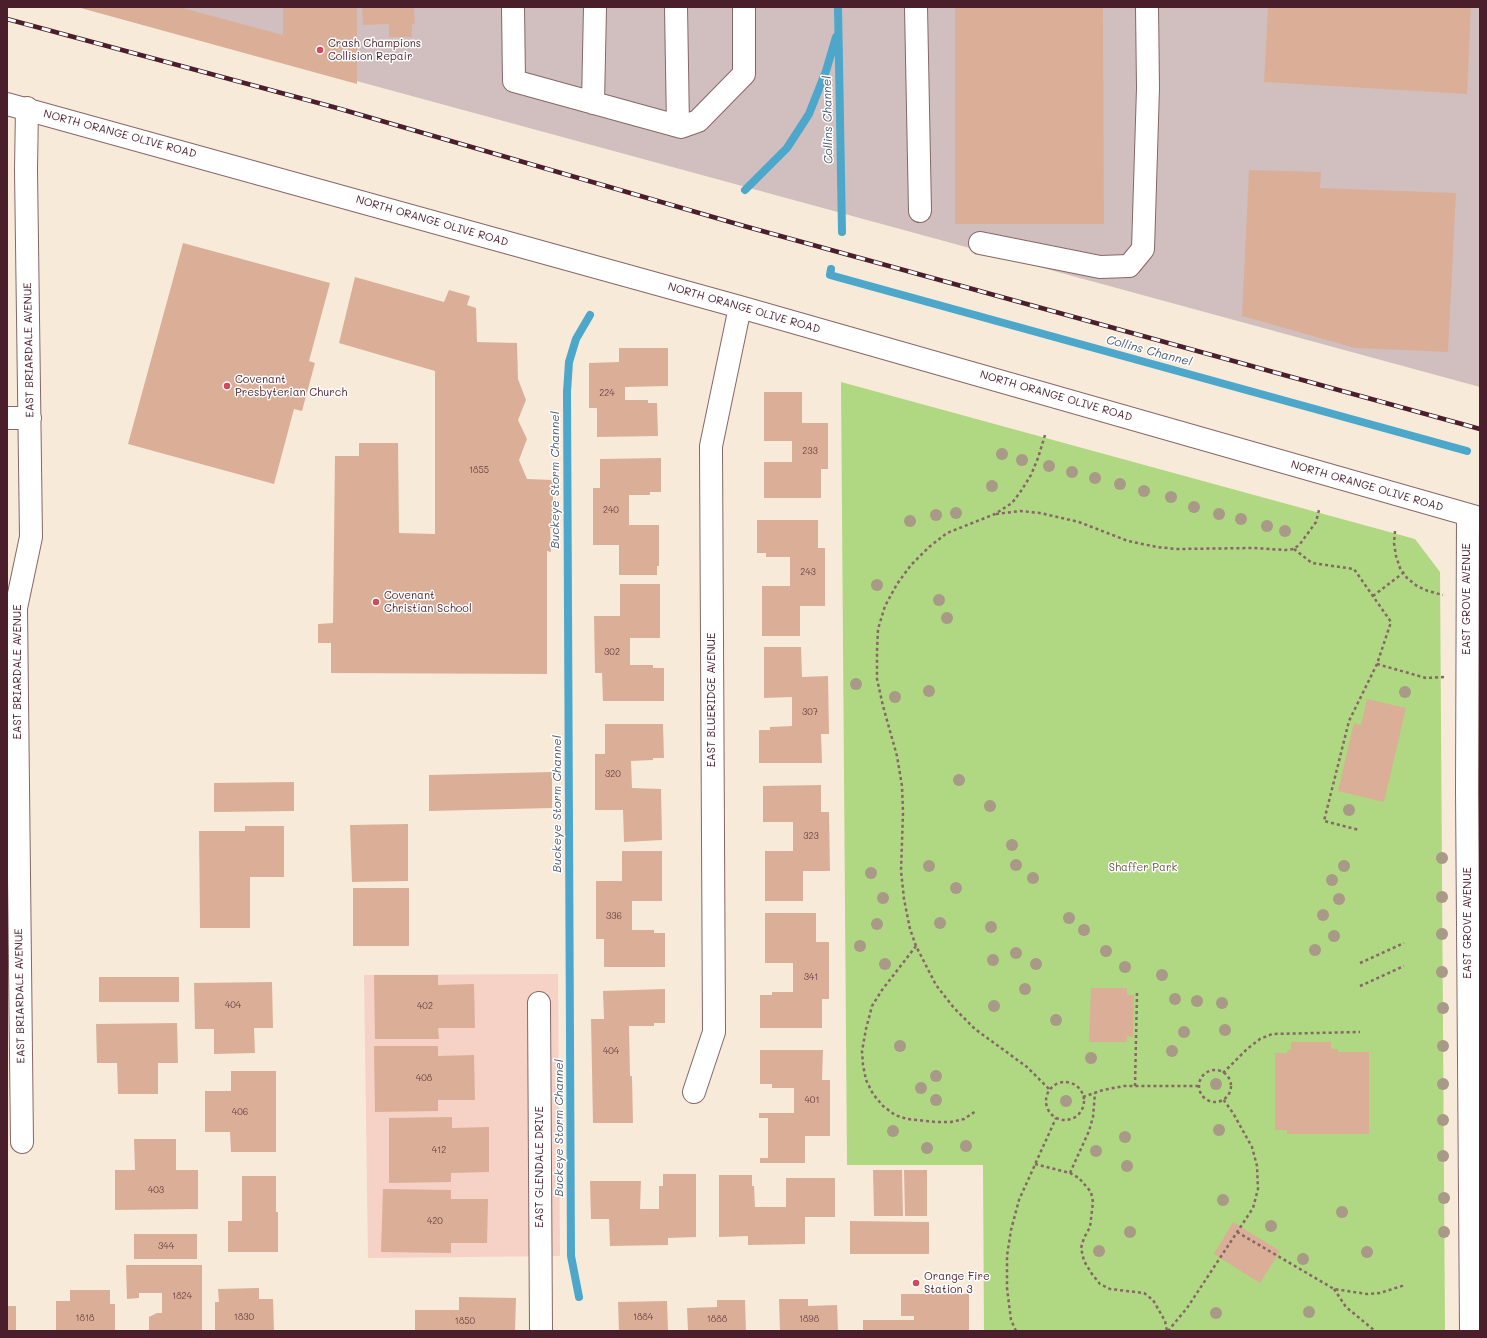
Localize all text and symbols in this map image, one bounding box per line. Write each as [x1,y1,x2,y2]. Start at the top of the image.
place label: Crash Champions Collision Repair [328,37,421,63]
marker: Crash Champions Collision Repair [315,45,325,55]
water label: Collins Channel [820,76,836,164]
street label: NORTH ORANGE OLIVE ROAD [42,107,198,161]
street label: NORTH ORANGE OLIVE ROAD [354,193,510,249]
street label: NORTH ORANGE OLIVE ROAD [666,280,822,336]
street label: EAST BRIARDALE AVENUE [21,282,37,418]
water label: Collins Channel [1105,333,1193,369]
street label: NORTH ORANGE OLIVE ROAD [978,368,1134,424]
place label: Covenant Presbyterian Church [235,373,347,399]
marker: Covenant Presbyterian Church [222,381,232,391]
house number: 224 [599,388,615,398]
water label: Buckeye Storm Channel [548,411,562,549]
house number: 233 [802,446,818,456]
street label: NORTH ORANGE OLIVE ROAD [1289,458,1445,514]
house number: 1855 [469,465,489,475]
house number: 240 [603,505,619,515]
street label: EAST GROVE AVENUE [1460,543,1474,655]
house number: 243 [800,567,816,577]
place label: Covenant Christian School [384,589,472,615]
marker: Covenant Christian School [371,597,381,607]
street label: EAST BRIARDALE AVENUE [11,605,25,739]
street label: EAST BLUERIDGE AVENUE [705,633,719,767]
house number: 302 [604,647,620,657]
house number: 307 [802,707,818,717]
water label: Buckeye Storm Channel [550,735,564,873]
house number: 320 [605,769,621,779]
house number: 323 [803,831,819,841]
park label: Shaffer Park [1109,861,1177,875]
street label: EAST GROVE AVENUE [1461,867,1475,979]
house number: 336 [606,911,622,921]
street label: EAST BRIARDALE AVENUE [12,928,28,1064]
house number: 341 [804,972,818,982]
house number: 404 [225,1000,241,1010]
house number: 402 [417,1001,433,1011]
house number: 404 [603,1046,619,1056]
water label: Buckeye Storm Channel [552,1059,566,1197]
house number: 408 [416,1073,432,1083]
house number: 401 [805,1095,819,1105]
street label: EAST GLENDALE DRIVE [533,1106,547,1228]
house number: 406 [232,1107,248,1117]
house number: 412 [432,1145,446,1155]
house number: 403 [148,1185,164,1195]
house number: 420 [427,1216,443,1226]
house number: 344 [158,1241,174,1251]
place label: Orange Fire Station 3 [924,1270,990,1296]
marker: Orange Fire Station 3 [911,1278,921,1288]
house number: 1824 [172,1291,192,1301]
house number: 1830 [234,1312,254,1322]
house number: 1884 [633,1312,653,1322]
house number: 1818 [76,1313,94,1323]
house number: 1888 [707,1314,727,1324]
house number: 1898 [799,1314,819,1324]
house number: 1850 [455,1316,475,1326]

